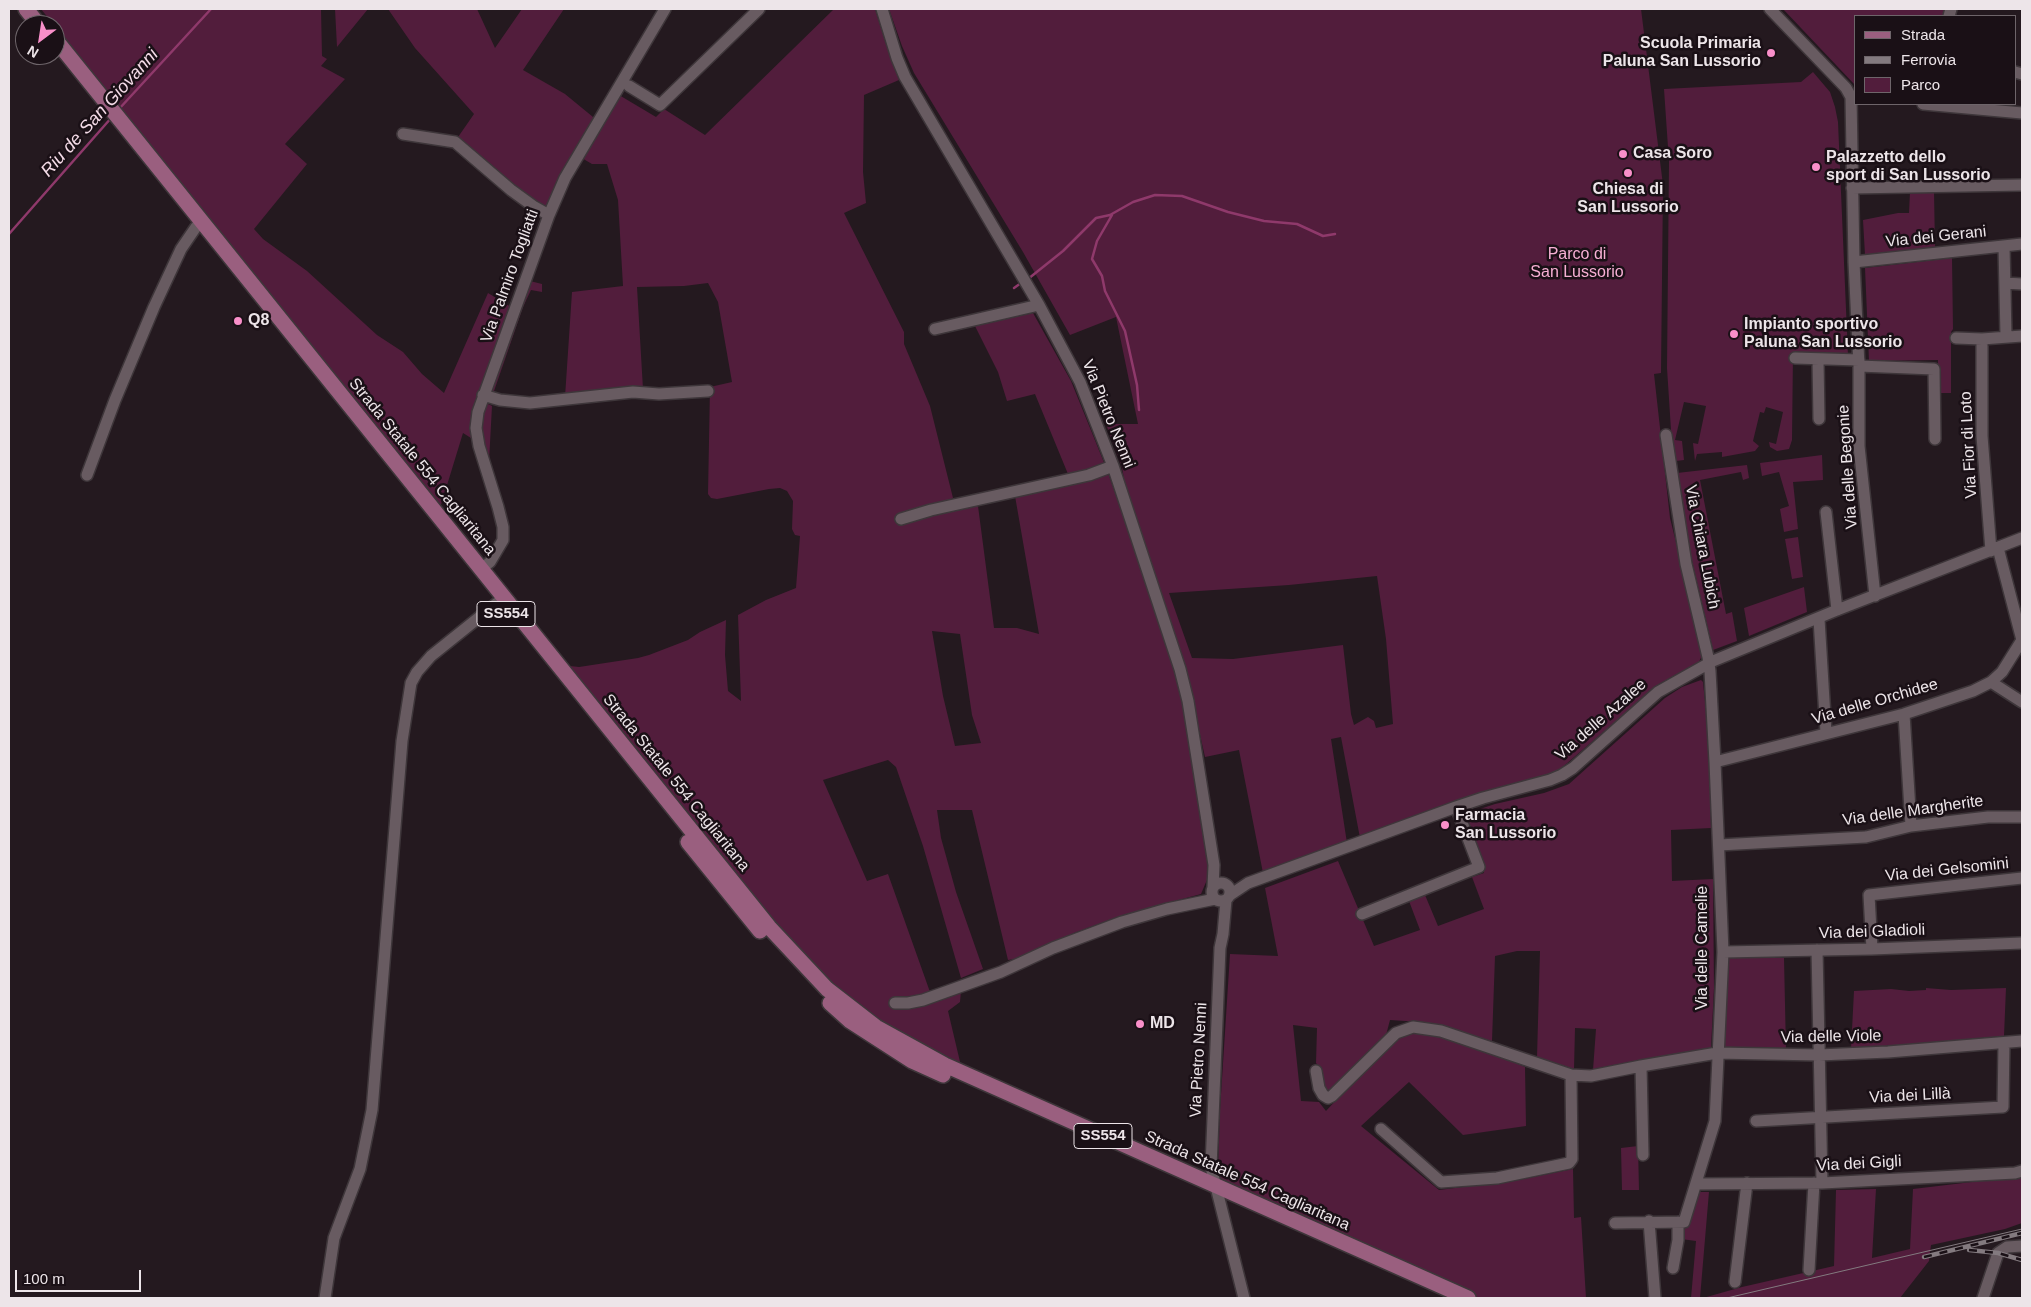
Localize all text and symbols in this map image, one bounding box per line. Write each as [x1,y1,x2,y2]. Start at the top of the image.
north arrow [15,15,65,65]
legend [1854,15,2016,105]
text: Strada [1901,26,1945,43]
place label: Scuola Primaria Paluna San Lussorio [1603,34,1761,72]
text: N [24,43,41,61]
water label: Riu de San Giovanni [37,44,163,182]
marker: Scuola Primaria Paluna San Lussorio [1765,47,1777,59]
text: Ferrovia [1901,51,1956,68]
text: Parco [1901,76,1940,93]
place label: Casa Soro [1633,144,1712,164]
marker: Casa Soro [1617,148,1629,160]
place label: Palazzetto dello sport di San Lussorio [1826,148,1990,186]
marker: Palazzetto dello sport di San Lussorio [1810,161,1822,173]
marker: Chiesa di San Lussorio [1622,167,1634,179]
place label: Chiesa di San Lussorio [1577,180,1679,218]
street label: Via Palmiro Togliatti [477,207,543,345]
street label: Via dei Gerani [1885,222,1987,252]
park label: Parco di San Lussorio [1530,245,1624,283]
place label: Q8 [248,311,269,331]
marker: Q8 [232,315,244,327]
place label: Impianto sportivo Paluna San Lussorio [1744,315,1902,353]
marker: Impianto sportivo Paluna San Lussorio [1728,328,1740,340]
street label: Via Pietro Nenni [1077,357,1139,471]
street label: Strada Statale 554 Cagliaritana [345,375,499,559]
street label: Via Fior di Loto [1957,391,1981,499]
street label: Via delle Begonie [1834,404,1862,530]
street label: Via Chiara Lubich [1681,483,1723,611]
road number: SS554 [477,602,535,626]
street label: Via delle Azalee [1552,675,1650,765]
street label: Via delle Orchidee [1810,675,1940,729]
street label: Strada Statale 554 Cagliaritana [599,691,753,875]
street label: Via delle Margherite [1841,792,1985,830]
place label: Farmacia San Lussorio [1455,806,1556,844]
marker: Farmacia San Lussorio [1439,819,1451,831]
street label: Via dei Gelsomini [1884,854,2010,886]
street label: Via delle Camelie [1693,886,1713,1010]
street label: Via dei Gladioli [1818,921,1926,943]
street label: Via Pietro Nenni [1186,1002,1212,1118]
place label: MD [1150,1014,1175,1034]
marker: MD [1134,1018,1146,1030]
street label: Via delle Viole [1780,1027,1882,1047]
street label: Via dei Lillà [1869,1084,1951,1108]
road number: SS554 [1074,1124,1132,1148]
street label: Strada Statale 554 Cagliaritana [1142,1127,1352,1235]
street label: Via dei Gigli [1816,1152,1902,1176]
scale bar [18,1260,144,1292]
text: 100 m [23,1270,65,1287]

